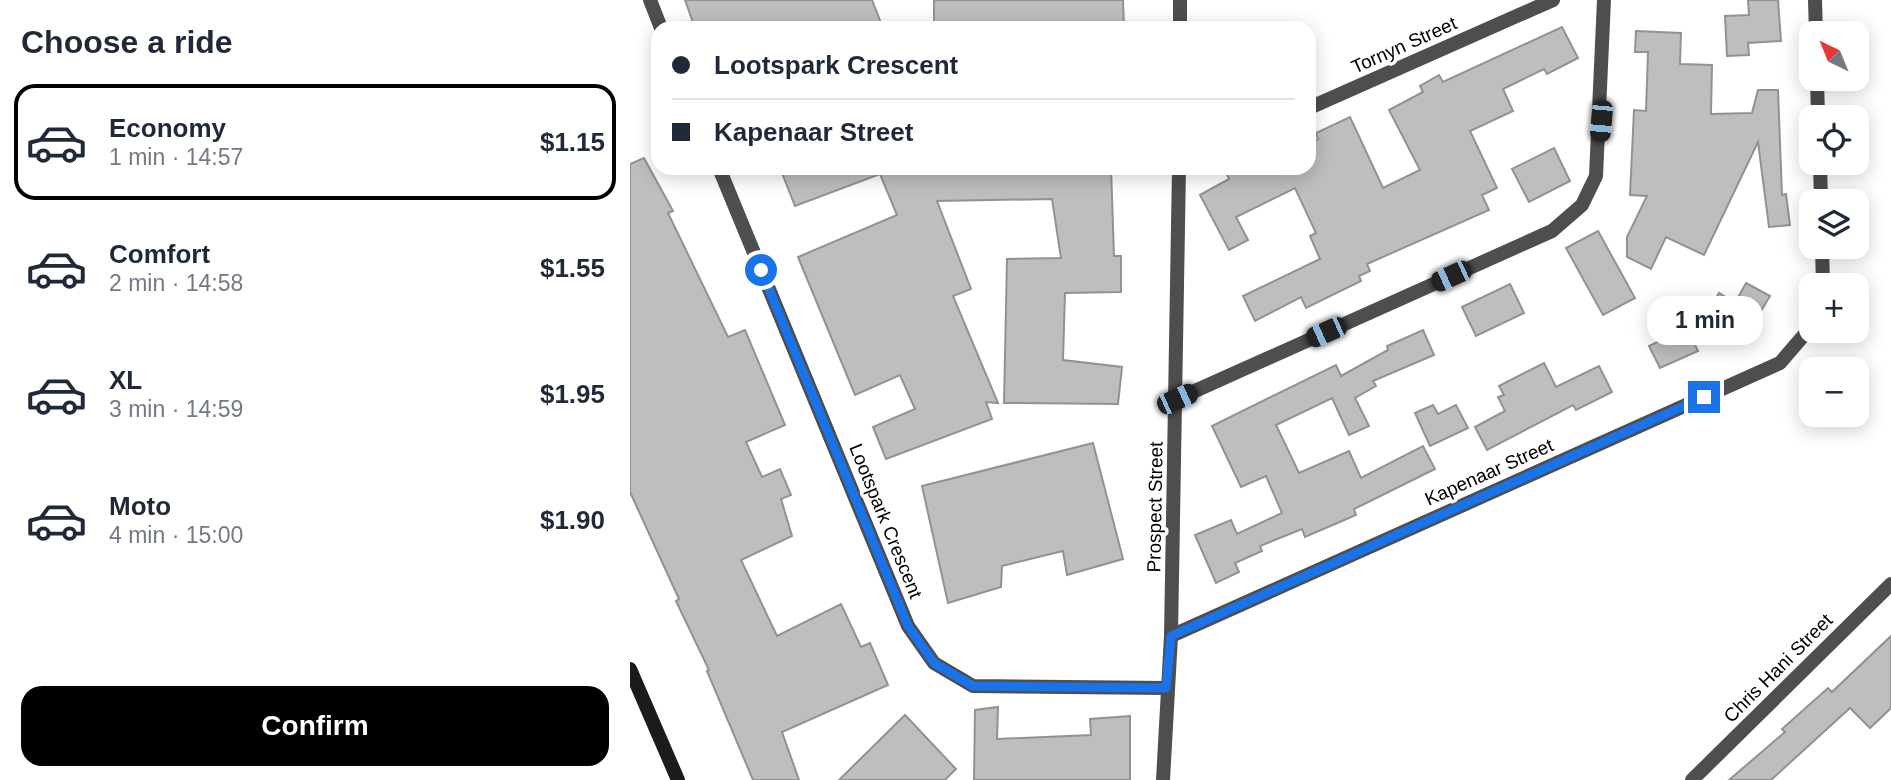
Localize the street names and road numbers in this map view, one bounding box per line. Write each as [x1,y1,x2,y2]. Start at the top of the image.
street label: Tornyn Street [1348,12,1461,78]
street label: Kapenaar Street [1422,434,1557,510]
street label: Lootspark Crescent [845,441,927,602]
street label: Prospect Street [1143,441,1167,573]
street label: Chris Hani Street [1719,609,1837,727]

